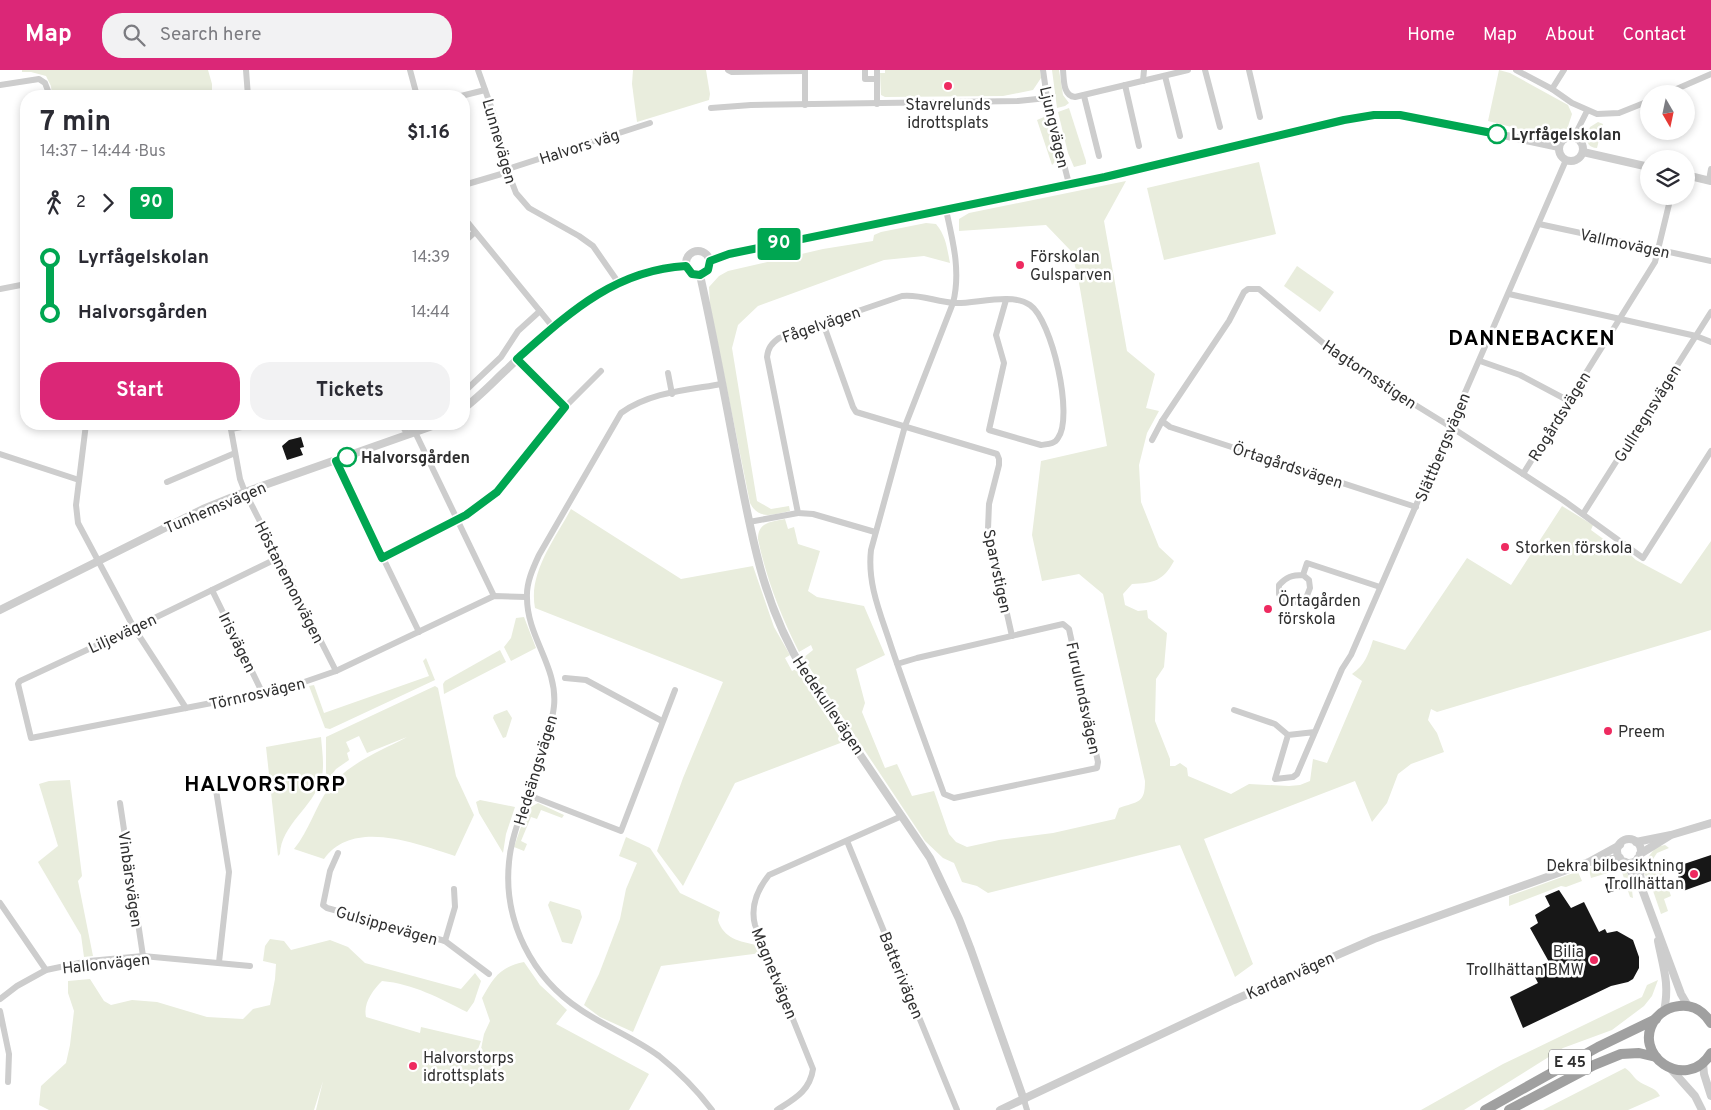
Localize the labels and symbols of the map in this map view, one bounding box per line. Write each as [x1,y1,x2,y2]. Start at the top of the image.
marker: Stavrelunds idrottsplats [942,80,954,92]
street label: Ljungvägen [1034,84,1072,170]
north arrow [1640,85,1695,140]
place label: Stavrelunds idrottsplats [905,96,991,134]
street label: Lunnevägen [476,97,520,187]
marker: Lyrfågelskolan [1487,124,1507,144]
place label: Lyrfågelskolan [1511,125,1621,146]
street label: Halvors väg [537,126,622,170]
street label: Vallmovägen [1578,226,1672,264]
line badge: 90 [756,228,802,260]
place label: Förskolan Gulsparven [1030,248,1112,286]
marker: Förskolan Gulsparven [1014,259,1026,271]
street label: Fågelvägen [780,303,863,349]
district label: DANNEBACKEN [1448,326,1616,353]
street label: Hagtornsstigen [1318,337,1420,415]
street label: Gullregnsvägen [1611,361,1687,467]
street label: Rogårdsvägen [1525,369,1596,466]
street label: Slättbergsvägen [1412,390,1476,505]
street label: Örtagårdsvägen [1230,438,1346,494]
marker: Halvorsgården [337,447,357,467]
place label: Halvorsgården [361,448,470,469]
street label: Tunhemsvägen [162,478,270,539]
street label: Höstanemonvägen [249,518,328,647]
street label: Sparvstigen [977,527,1015,615]
place label: Storken förskola [1515,539,1632,559]
marker: Storken förskola [1499,541,1511,553]
place label: Örtagården förskola [1278,590,1361,630]
marker: Örtagården förskola [1262,603,1274,615]
street label: Irisvägen [213,609,259,676]
street label: Liljevägen [86,610,160,659]
street label: Furulundsvägen [1060,640,1104,756]
street label: Hedekullevägen [787,653,868,759]
street label: Törnrosvägen [208,674,307,716]
street label: Hedeängsvägen [511,713,563,828]
place label: Preem [1618,723,1665,743]
marker: Preem [1602,725,1614,737]
district label: HALVORSTORP [184,772,346,799]
street label: Vinbärsvägen [112,830,146,929]
place label: Dekra bilbesiktning Trollhättan [1546,857,1684,895]
marker: Dekra bilbesiktning Trollhättan [1688,868,1700,880]
street label: Gulsippevägen [333,903,440,951]
street label: Magnetvägen [746,925,801,1022]
street label: Batterivägen [874,929,927,1022]
place label: Bilia Trollhättan BMW [1466,943,1584,981]
street label: Kardanvägen [1244,949,1338,1005]
street label: Hallonvägen [61,950,151,980]
marker: Bilia Trollhättan BMW [1588,954,1600,966]
place label: Halvorstorps idrottsplats [423,1049,514,1087]
road number: E 45 [1549,1050,1591,1074]
marker: Halvorstorps idrottsplats [407,1060,419,1072]

